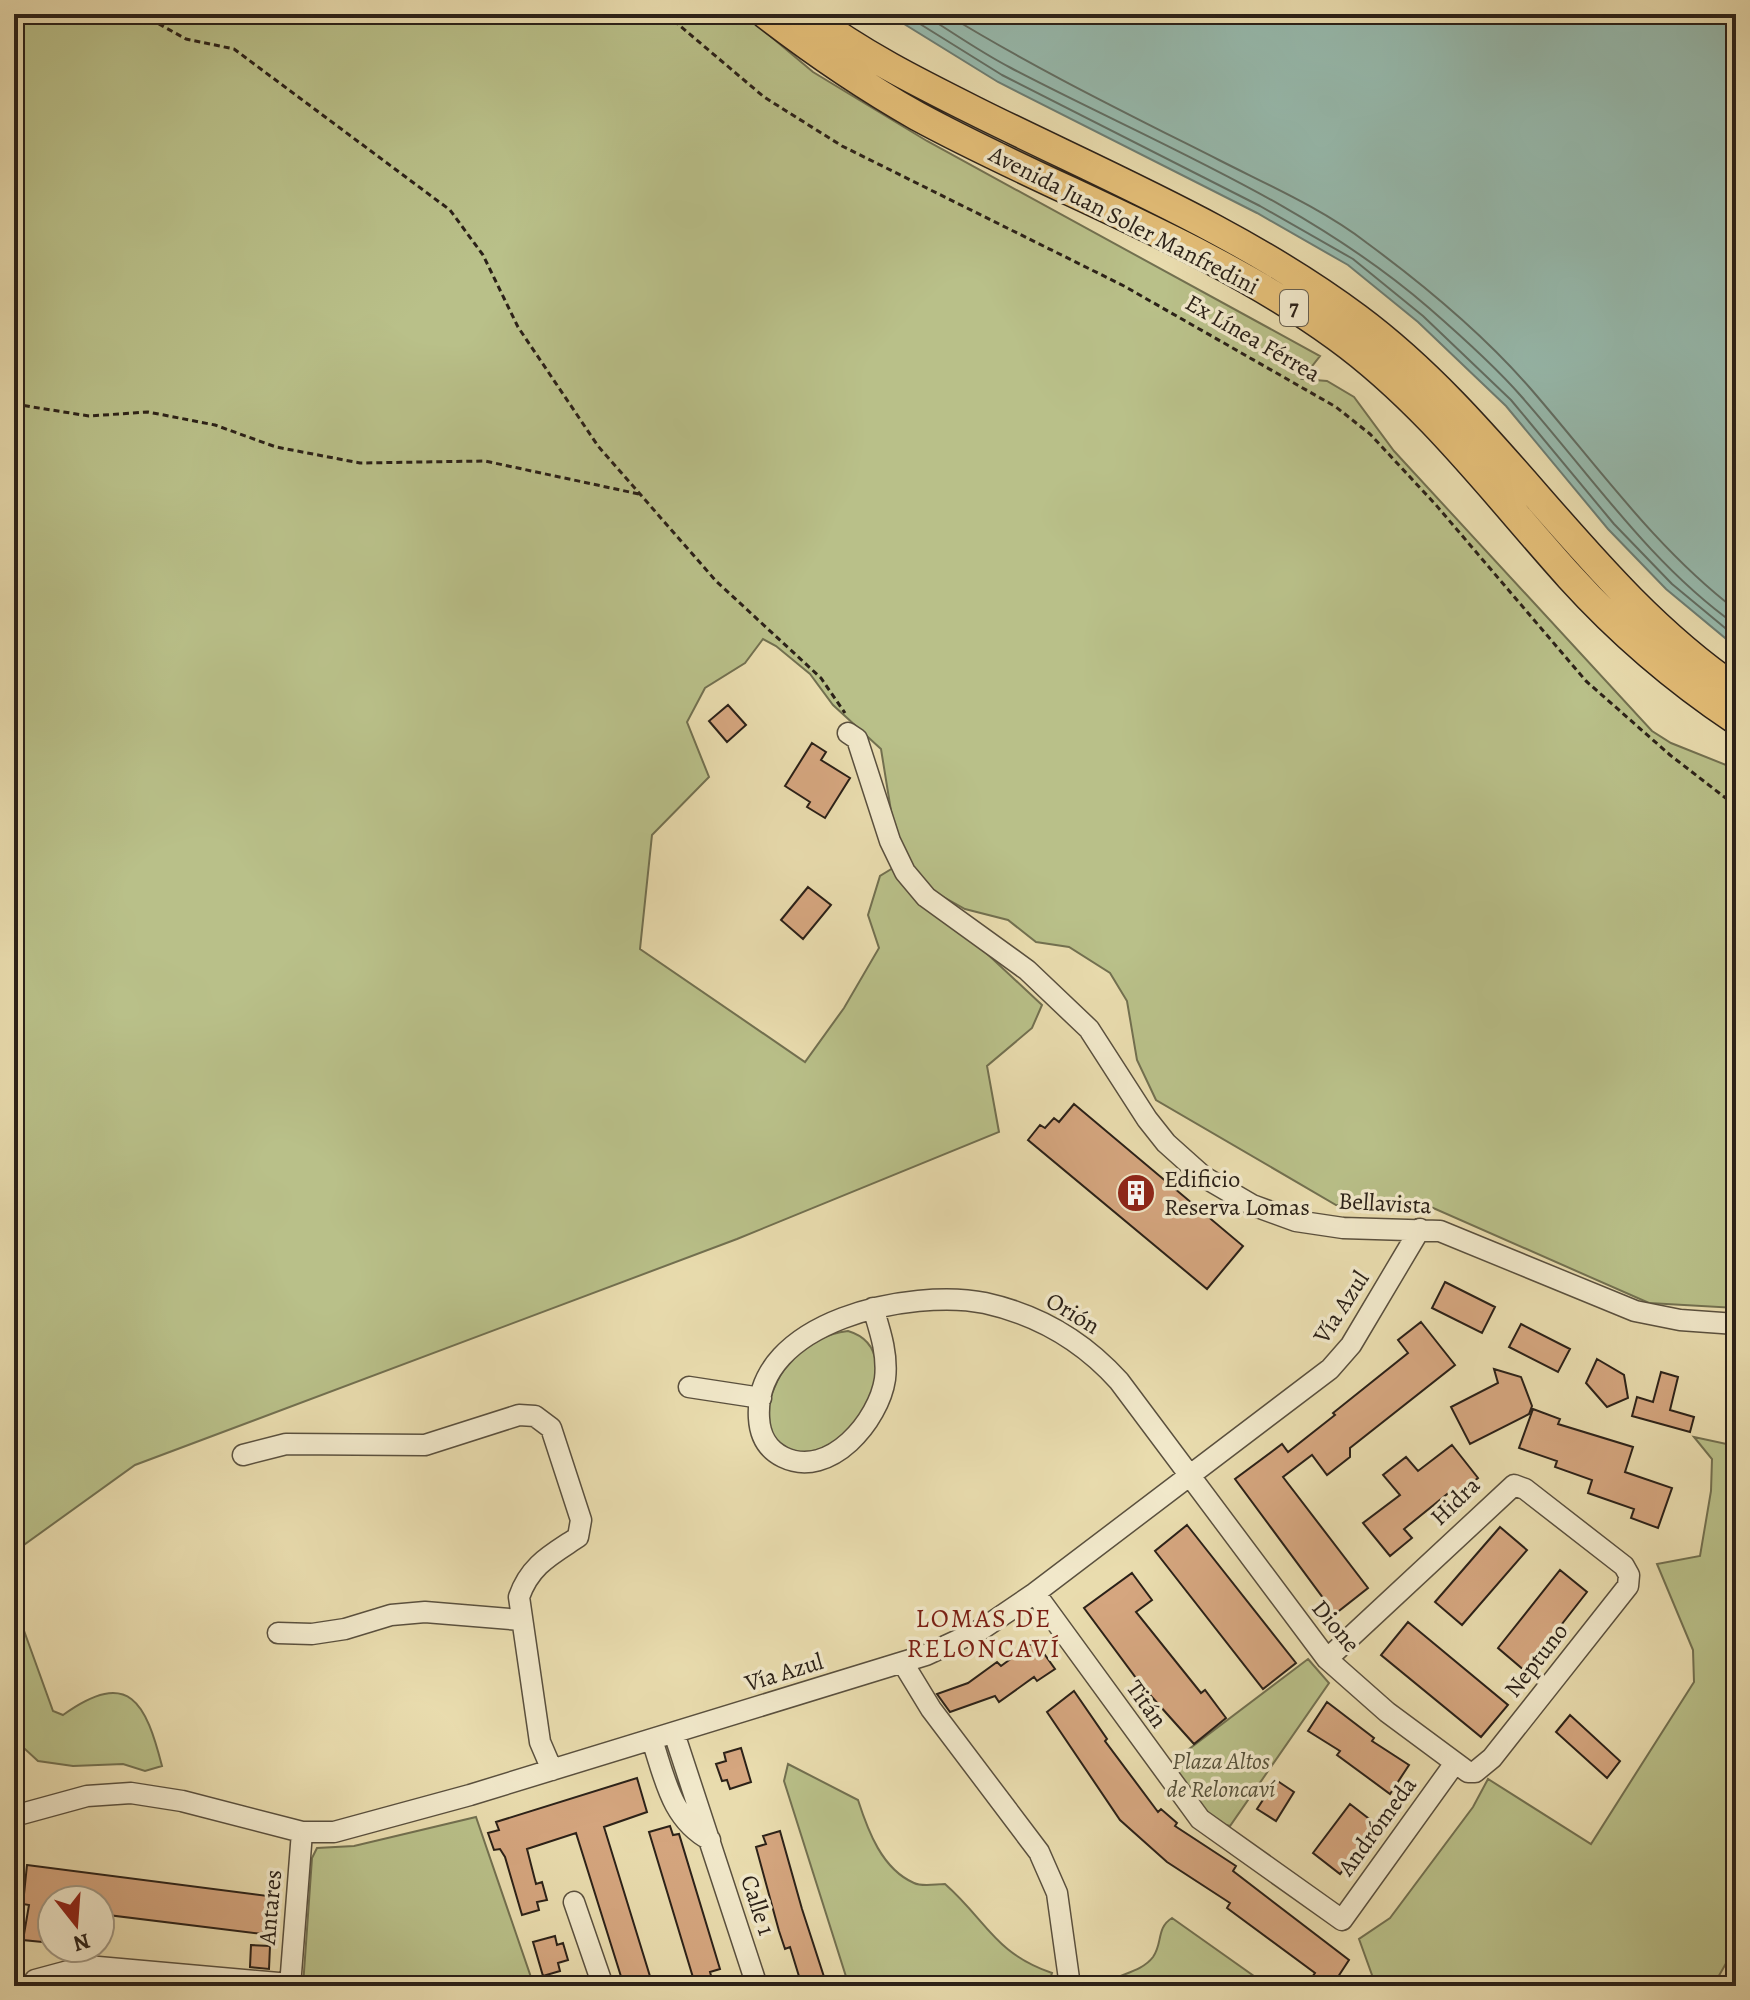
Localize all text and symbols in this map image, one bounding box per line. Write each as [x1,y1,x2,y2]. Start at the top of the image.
street label: Avenida Juan Soler Manfredini [983,137,1264,302]
street label: Ex Línea Férrea [1180,286,1327,390]
road number: 7 [1280,290,1308,326]
place label: Edificio Reserva Lomas [1164,1163,1310,1223]
building icon: Edificio Reserva Lomas [1115,1172,1157,1214]
street label: Bellavista [1337,1185,1433,1221]
street label: Vía Azul [1305,1265,1376,1350]
street label: Orión [1040,1284,1106,1342]
street label: Hidra [1423,1469,1487,1533]
street label: Dione [1305,1593,1367,1659]
district label: LOMAS DE RELONCAVÍ [907,1601,1061,1666]
street label: Neptuno [1497,1616,1575,1704]
street label: Vía Azul [740,1645,827,1699]
street label: Titán [1119,1674,1175,1734]
park label: Plaza Altos de Reloncaví [1167,1745,1276,1805]
street label: Andrómeda [1330,1769,1424,1883]
street label: Antares [251,1868,289,1947]
street label: Calle 1 [733,1871,783,1939]
north arrow [36,1884,116,1964]
text: N [70,1925,94,1959]

